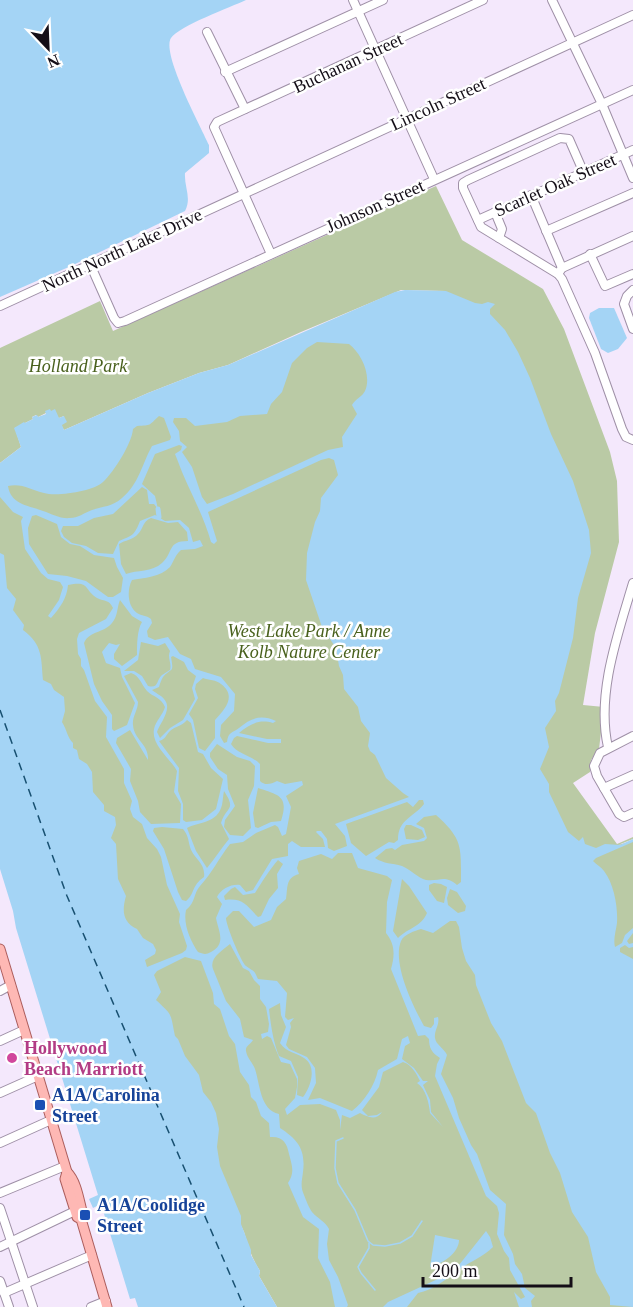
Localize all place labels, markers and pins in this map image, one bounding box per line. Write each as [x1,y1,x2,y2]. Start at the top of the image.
place label: Hollywood Beach Marriott [24,1038,143,1079]
marker: Hollywood Beach Marriott [5,1051,19,1065]
place label: A1A/Carolina Street [52,1085,160,1126]
marker: A1A/Carolina Street [33,1098,47,1112]
place label: A1A/Coolidge Street [97,1195,205,1236]
marker: A1A/Coolidge Street [78,1208,92,1222]

